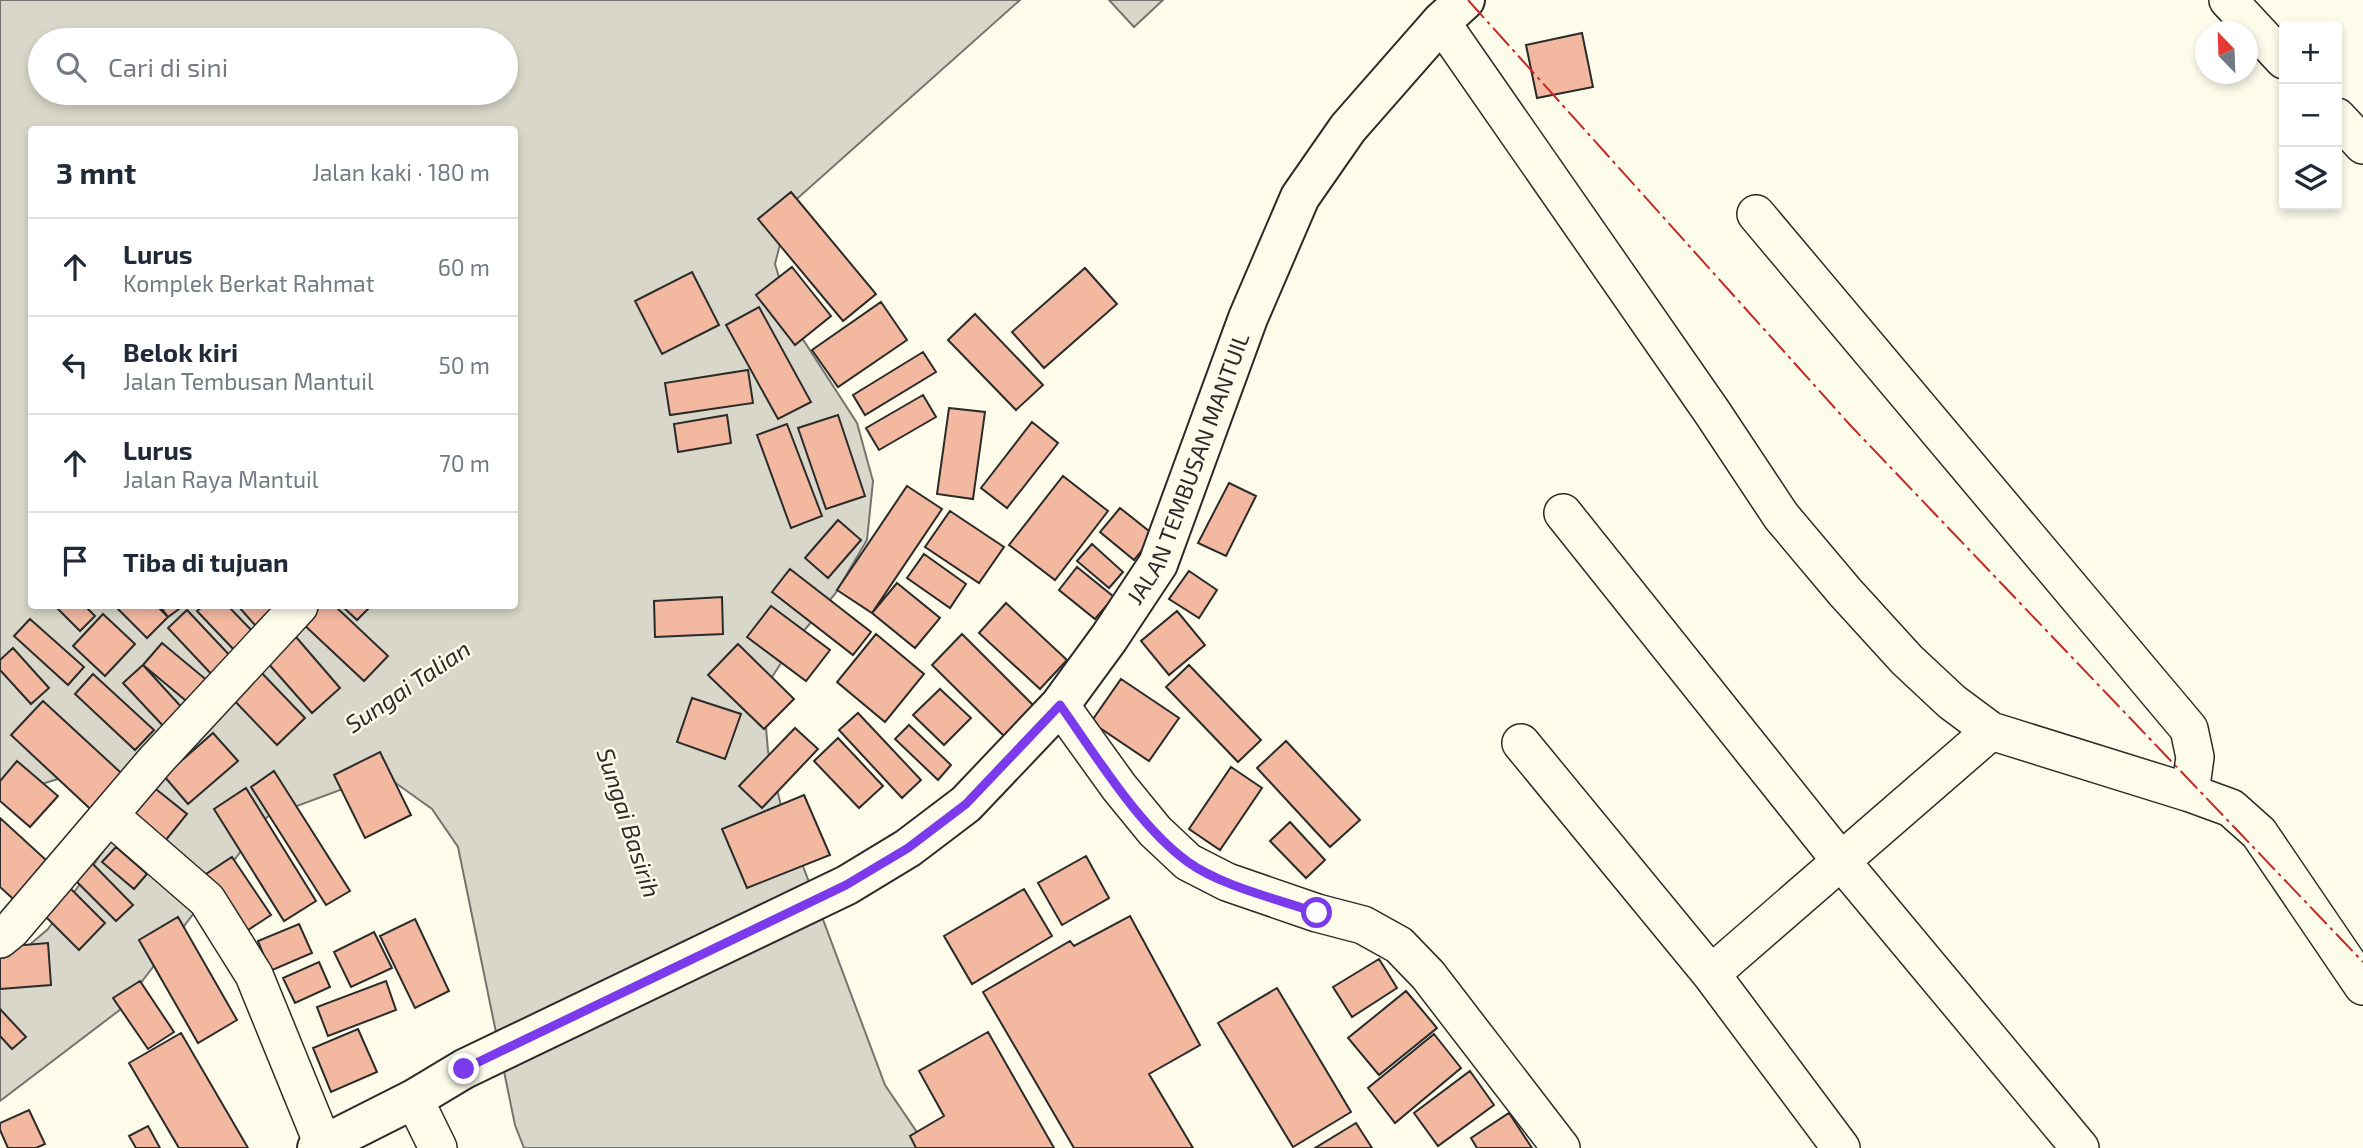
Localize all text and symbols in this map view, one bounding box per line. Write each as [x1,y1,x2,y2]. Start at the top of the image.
north arrow [2195,21,2258,84]
map controls [2279,21,2342,210]
button: + [2279,21,2342,84]
search box [28,28,518,105]
icon: search [52,48,90,86]
text: Cari di sini [108,51,228,82]
button: − [2279,84,2342,147]
button: layers [2279,147,2342,210]
text: 3 mnt [56,154,136,190]
text: Jalan kaki · 180 m [312,158,490,186]
text: Lurus [123,238,193,269]
icon: ahead [56,248,94,286]
text: 60 m [438,253,490,281]
text: Komplek Berkat Rahmat [123,269,374,297]
street label: JALAN TEMBUSAN MANTUIL [1120,328,1255,609]
text: Belok kiri [123,336,238,367]
icon: left [56,346,94,384]
text: 50 m [439,351,490,379]
text: Jalan Tembusan Mantuil [123,367,374,395]
text: Lurus [123,434,193,465]
icon: ahead [56,444,94,482]
text: 70 m [439,449,490,477]
text: Jalan Raya Mantuil [123,465,319,493]
icon: arrive [56,542,94,580]
text: Tiba di tujuan [123,546,289,577]
water label: Sungai Talian [339,633,475,738]
water label: Sungai Basirih [592,744,667,901]
route start [1301,897,1332,928]
route end [448,1053,479,1084]

